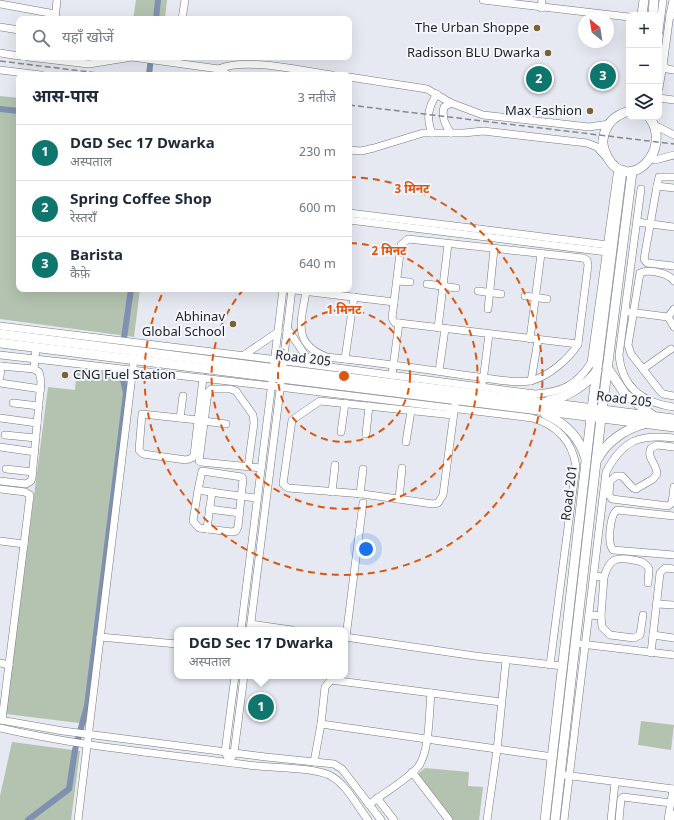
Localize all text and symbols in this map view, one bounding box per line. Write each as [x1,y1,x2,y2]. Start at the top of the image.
north arrow [578,12,614,48]
map controls [626,12,662,120]
button: + [626,12,662,48]
search box [16,16,352,60]
place label: The Urban Shoppe [415,20,529,37]
marker: The Urban Shoppe [532,23,542,33]
icon: search [30,27,52,49]
text: यहाँ खोजें [62,29,114,48]
place label: Radisson BLU Dwarka [407,45,540,62]
marker: Radisson BLU Dwarka [543,48,553,58]
button: − [626,48,662,84]
pin: 3 [590,61,616,91]
pin: 2 [526,64,552,94]
button: layers [626,84,662,120]
text: आस-पास [32,87,98,109]
text: 3 नतीजे [298,90,336,107]
place label: Max Fashion [505,103,582,120]
marker: Max Fashion [585,106,595,116]
text: DGD Sec 17 Dwarka [70,135,215,154]
text: 1 [41,144,49,161]
text: 230 m [299,144,336,161]
text: अस्पताल [70,154,112,171]
text: 3 मिनट [394,181,430,198]
text: Spring Coffee Shop [70,191,212,210]
text: 2 [41,200,49,217]
text: 600 m [299,200,336,217]
text: रेस्तराँ [70,210,96,227]
text: 2 मिनट [371,243,407,260]
text: Barista [70,247,123,266]
text: 3 [41,256,49,273]
text: 640 m [299,256,336,273]
text: कैफ़े [70,266,90,283]
text: 1 मिनट [326,302,362,319]
place label: Abhinav Global School [142,309,225,341]
marker: Abhinav Global School [228,319,238,329]
street label: Road 205 [274,347,332,371]
place label: CNG Fuel Station [73,367,176,384]
centre of rings [337,369,351,383]
marker: CNG Fuel Station [60,370,70,380]
street label: Road 205 [595,388,653,412]
street label: Road 201 [558,464,582,522]
your location [356,539,376,559]
popup [174,627,348,679]
text: DGD Sec 17 Dwarka [189,635,333,654]
text: अस्पताल [189,654,231,671]
pin: 1 [248,692,274,722]

